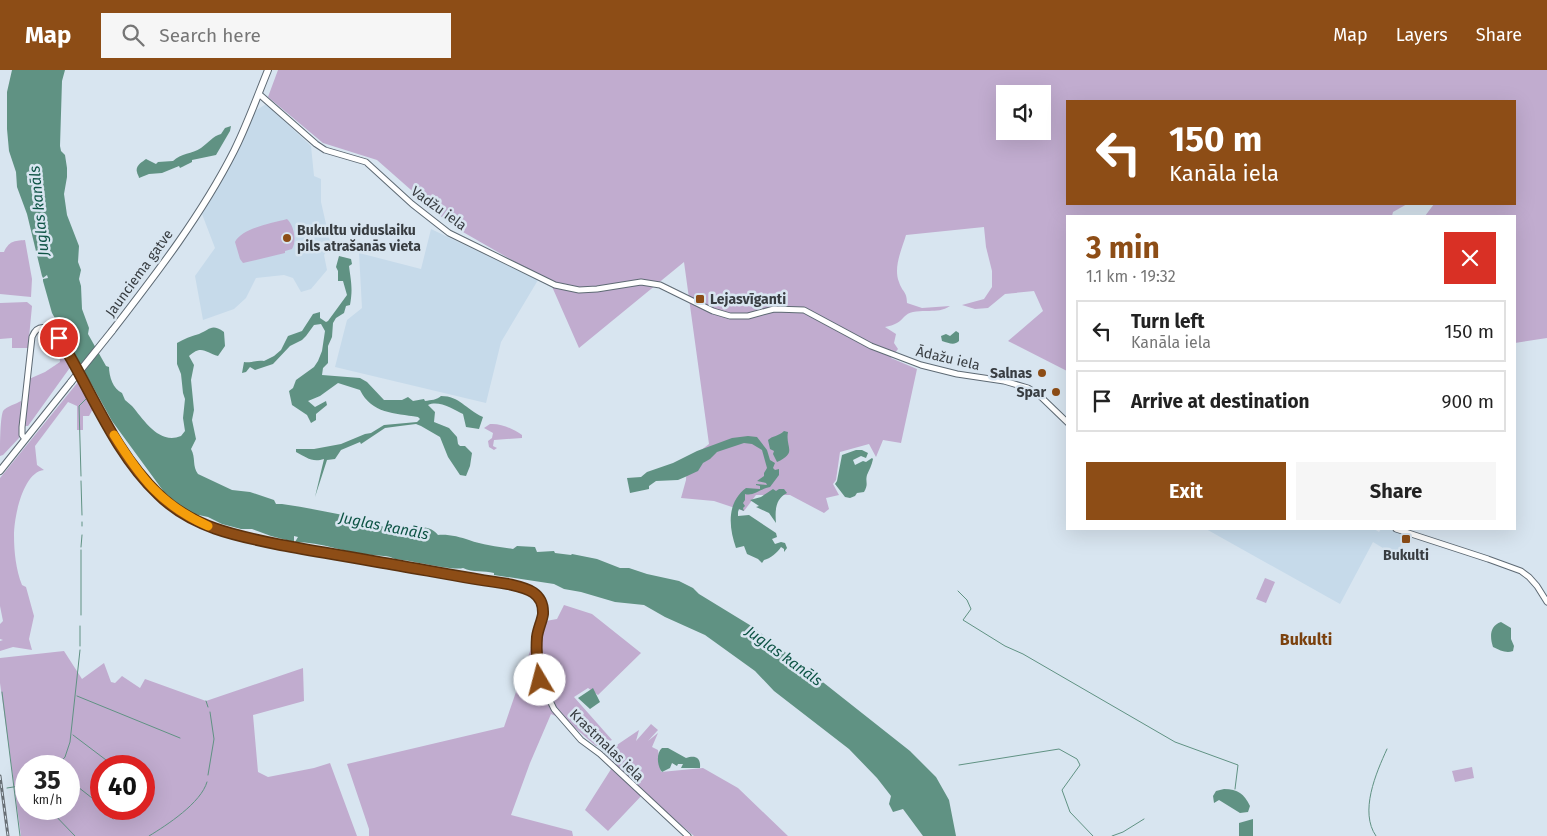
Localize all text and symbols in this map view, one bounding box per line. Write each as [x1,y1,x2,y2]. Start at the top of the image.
search box [101,13,451,58]
text: Map [25,21,71,49]
icon: search [119,21,147,49]
text: Search here [159,24,261,47]
text: Map [1333,24,1368,46]
text: Layers [1396,24,1448,46]
text: Share [1476,24,1522,46]
map controls [996,85,1051,140]
button: sound [996,85,1051,140]
text: 150 m [1169,118,1262,160]
icon: left [1086,120,1151,185]
text: Kanāla iela [1169,160,1279,187]
water label: Juglas kanāls [25,165,53,258]
street label: Vadžu iela [408,183,470,234]
place label: Bukultu viduslaiku pils atrašanās vieta [297,222,421,255]
street label: Jaunciema gatve [102,226,177,320]
text: 3 min [1086,230,1160,266]
marker: Bukultu viduslaiku pils atrašanās vieta [281,232,293,244]
button: close [1444,232,1496,284]
text: 1.1 km · 19:32 [1086,267,1176,286]
place label: Lejasvīganti [710,291,786,308]
marker: Lejasvīganti [694,293,706,305]
text: Turn left [1131,310,1205,333]
pin [38,317,80,359]
icon: left [1088,317,1116,345]
text: 150 m [1444,320,1494,343]
icon: arrive [45,324,73,352]
text: Kanāla iela [1131,333,1211,352]
street label: Ādažu iela [914,343,982,374]
place label: Salnas [990,365,1032,382]
marker: Salnas [1036,367,1048,379]
place label: Spar [1016,384,1046,401]
marker: Spar [1050,386,1062,398]
icon: arrive [1088,387,1116,415]
text: Arrive at destination [1131,390,1310,413]
text: 900 m [1442,390,1494,413]
button: Exit [1086,462,1286,520]
button: Share [1296,462,1496,520]
water label: Juglas kanāls [337,508,430,543]
marker: Bukulti [1400,533,1412,545]
place label: Bukulti [1383,547,1429,564]
water label: Juglas kanāls [741,622,826,690]
district label: Bukulti [1280,630,1332,649]
position arrow [513,653,565,705]
street label: Krastmalas iela [566,706,647,785]
speed limit sign: 40 [90,755,155,820]
text: 35 [34,766,61,796]
text: km/h [33,793,62,807]

